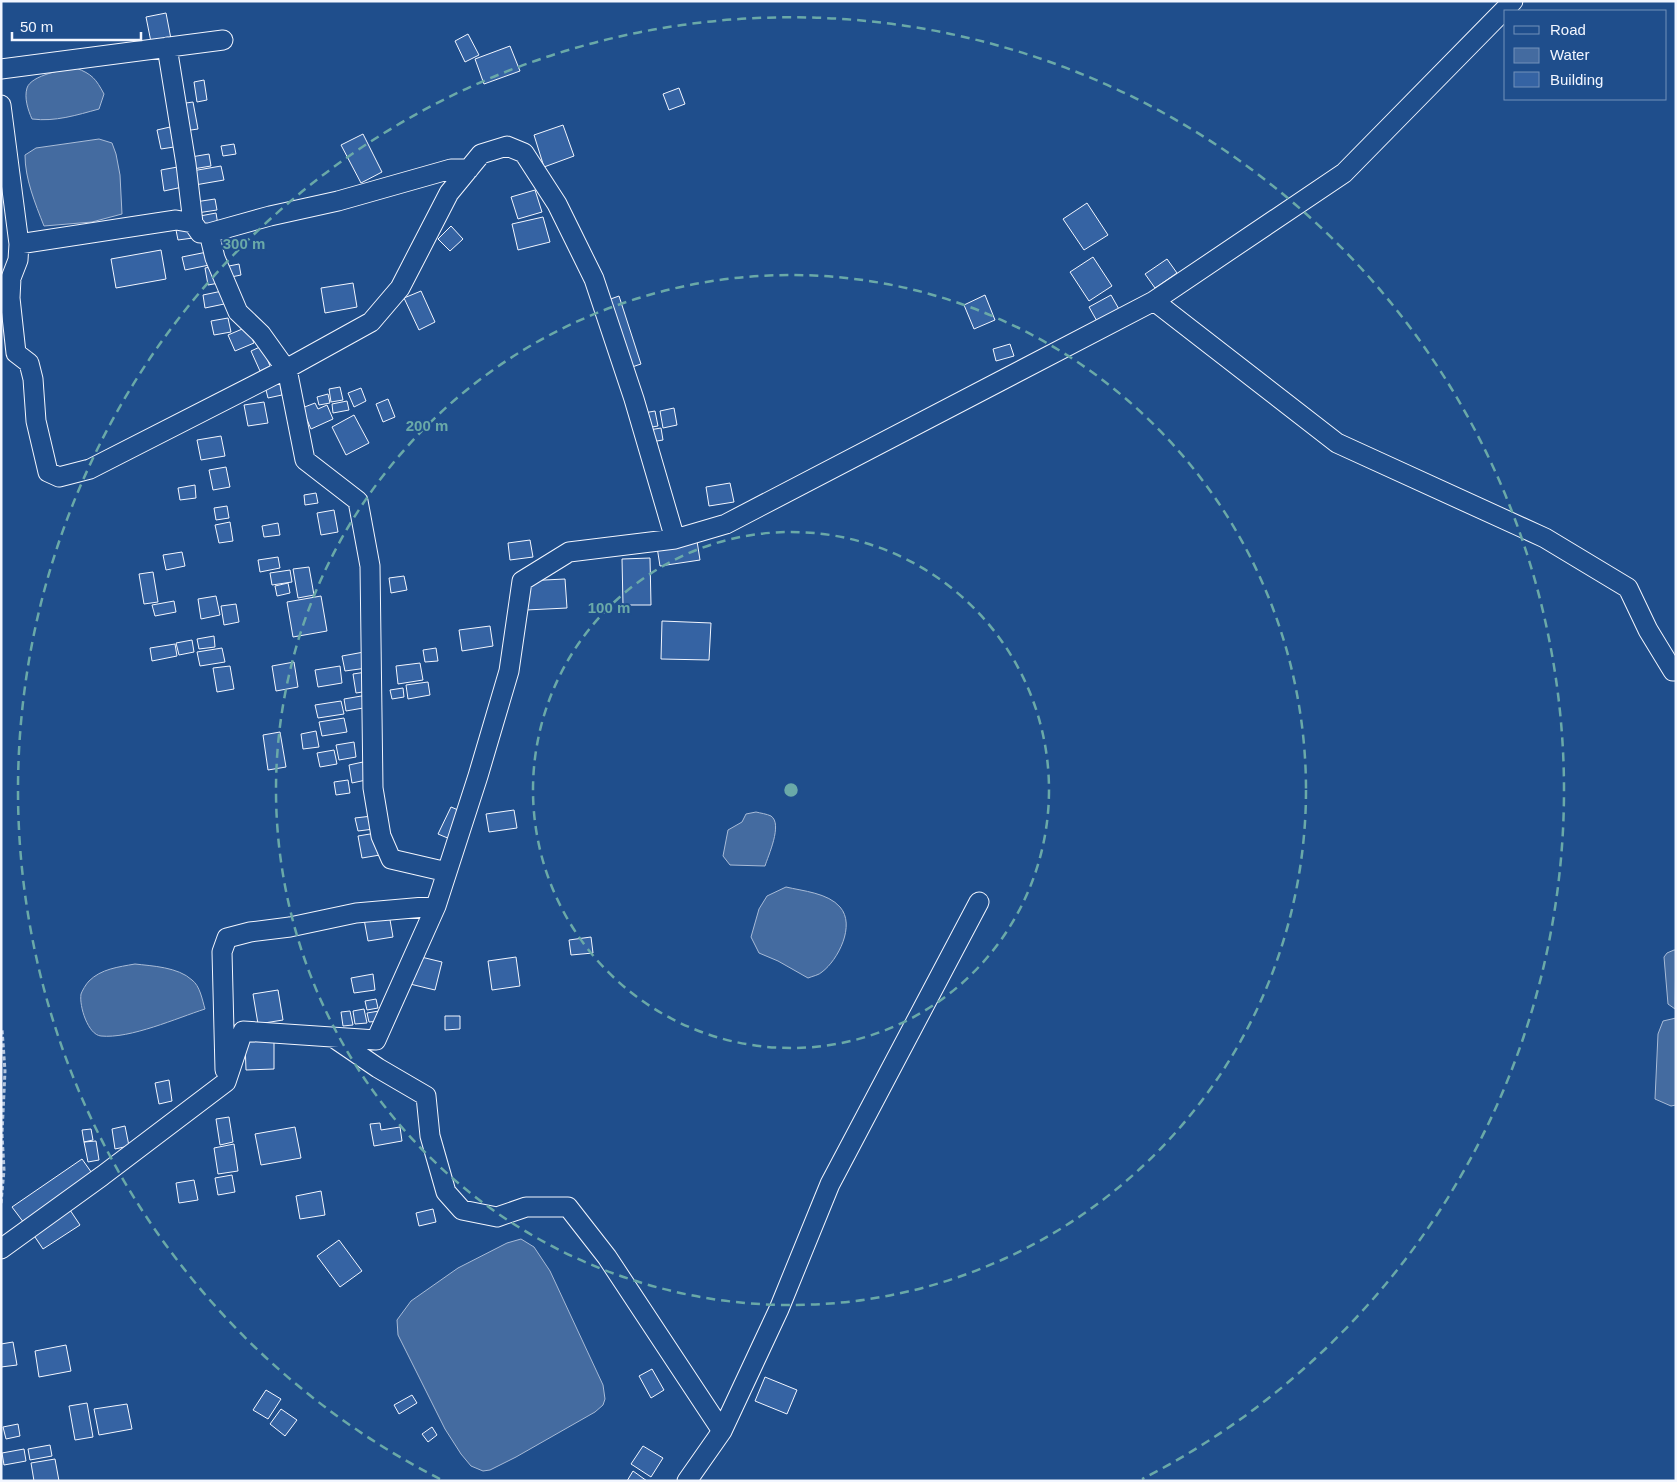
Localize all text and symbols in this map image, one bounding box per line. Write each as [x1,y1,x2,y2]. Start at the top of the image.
scale bar [12,10,141,42]
legend [1504,10,1667,100]
text: 50 m [20,18,53,35]
text: Road [1550,21,1586,38]
text: Water [1550,46,1589,63]
text: Building [1550,71,1603,88]
text: 300 m [223,235,265,252]
text: 200 m [406,417,448,434]
text: 100 m [588,599,630,616]
centre of rings [782,781,800,799]

